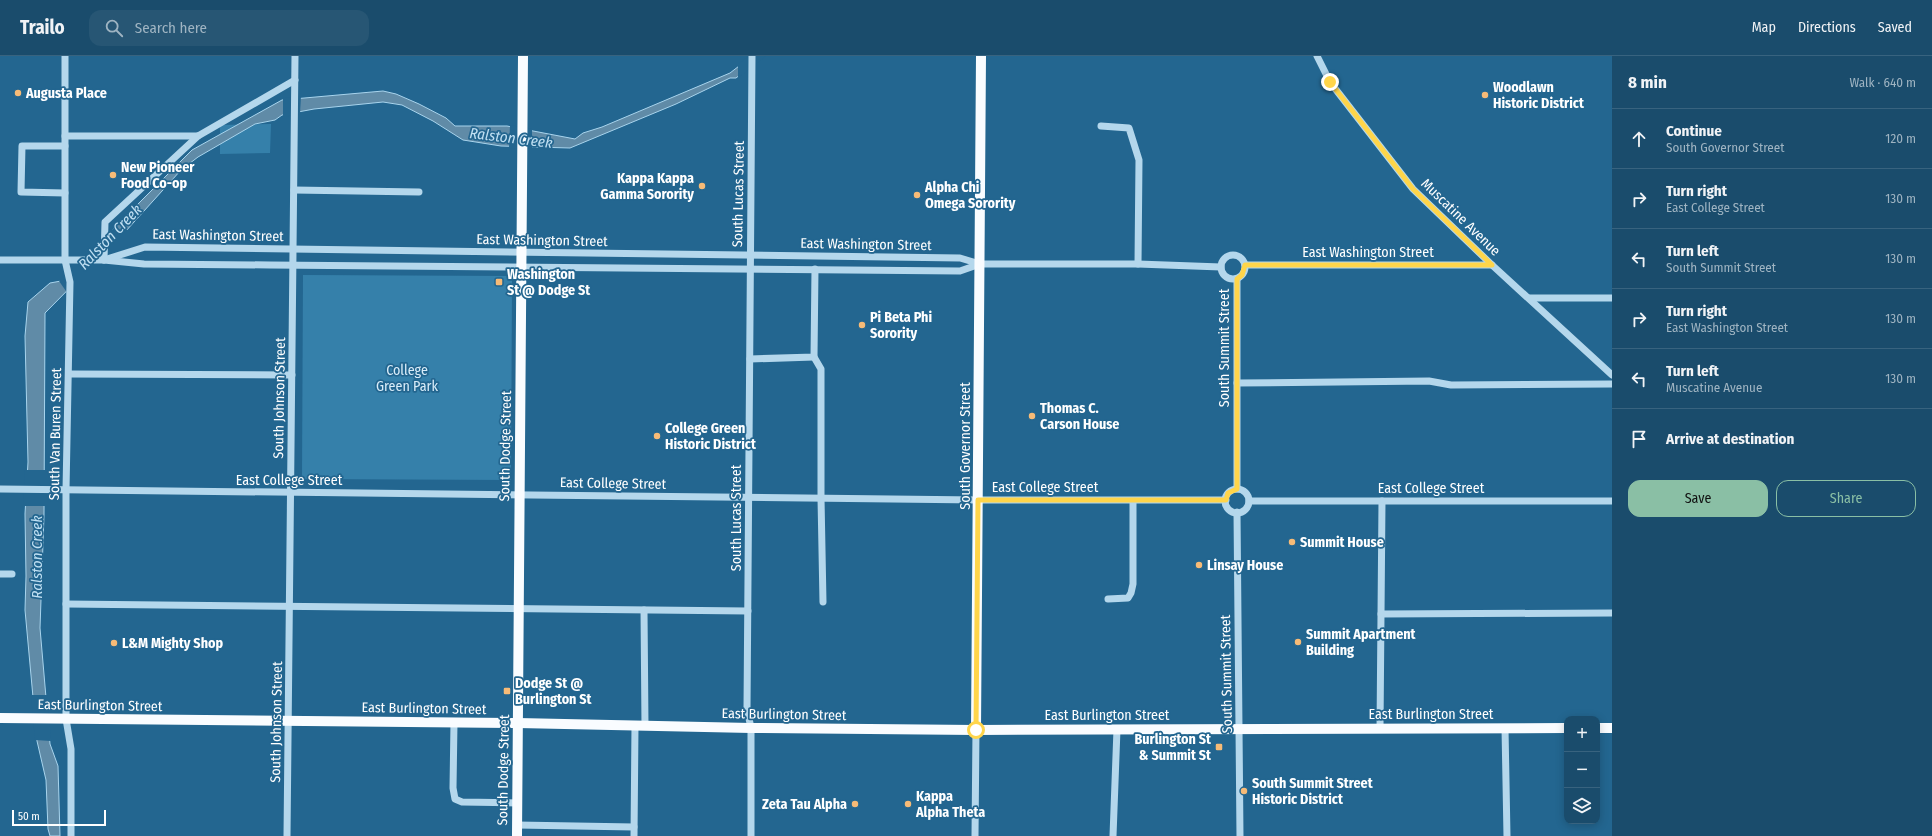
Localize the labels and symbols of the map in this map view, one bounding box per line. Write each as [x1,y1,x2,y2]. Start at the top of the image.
route end [1321,73,1339,91]
place label: Woodlawn Historic District [1493,79,1585,112]
place label: Augusta Place [25,85,107,102]
marker: Augusta Place [13,88,23,98]
marker: Woodlawn Historic District [1480,90,1490,100]
water label: Ralston Creek [469,124,554,152]
street label: South Lucas Street [729,140,748,247]
place label: New Pioneer Food Co-op [121,159,195,192]
marker: New Pioneer Food Co-op [108,170,118,180]
place label: Kappa Kappa Gamma Sorority [600,170,694,203]
street label: Muscatine Avenue [1417,175,1504,260]
place label: Alpha Chi Omega Sorority [924,179,1016,212]
marker: Kappa Kappa Gamma Sorority [697,181,707,191]
marker: Alpha Chi Omega Sorority [912,190,922,200]
water label: Ralston Creek [75,200,146,273]
street label: East Washington Street [152,226,284,245]
street label: East Washington Street [476,231,608,250]
street label: East Washington Street [800,235,932,254]
street label: East Washington Street [1302,244,1434,261]
place label: Washington St @ Dodge St [507,266,591,299]
marker: Washington St @ Dodge St [494,277,504,287]
street label: South Summit Street [1216,288,1233,407]
place label: Pi Beta Phi Sorority [870,309,932,342]
marker: Pi Beta Phi Sorority [857,320,867,330]
street label: South Johnson Street [270,337,289,459]
park label: College Green Park [376,362,438,395]
street label: South Van Buren Street [46,367,65,500]
street label: South Governor Street [957,382,974,510]
street label: South Dodge Street [496,390,515,502]
place label: Thomas C. Carson House [1040,400,1119,433]
marker: Thomas C. Carson House [1027,411,1037,421]
place label: College Green Historic District [665,420,757,453]
marker: College Green Historic District [652,431,662,441]
street label: South Lucas Street [728,464,745,571]
street label: East College Street [236,472,343,489]
street label: East College Street [560,474,667,493]
street label: East College Street [992,479,1099,496]
street label: East College Street [1378,480,1485,497]
water label: Ralston Creek [28,515,46,599]
place label: Summit House [1300,534,1384,551]
marker: Summit House [1287,537,1297,547]
place label: Linsay House [1207,557,1283,574]
marker: Linsay House [1194,560,1204,570]
street label: South Summit Street [1217,614,1236,733]
place label: Summit Apartment Building [1306,626,1417,659]
place label: L&M Mighty Shop [122,635,223,652]
marker: Summit Apartment Building [1293,637,1303,647]
marker: L&M Mighty Shop [109,638,119,648]
street label: South Johnson Street [267,661,286,783]
place label: Dodge St @ Burlington St [515,675,593,708]
marker: Dodge St @ Burlington St [502,686,512,696]
street label: East Burlington Street [37,696,163,715]
street label: East Burlington Street [361,699,487,718]
street label: East Burlington Street [721,705,847,724]
street label: East Burlington Street [1369,706,1494,723]
street label: East Burlington Street [1045,707,1170,724]
street label: South Dodge Street [494,714,513,826]
route start [967,721,985,739]
place label: Burlington St & Summit St [1134,731,1212,764]
marker: Burlington St & Summit St [1214,742,1224,752]
place label: South Summit Street Historic District [1252,775,1374,808]
marker: South Summit Street Historic District [1239,786,1249,796]
place label: Kappa Alpha Theta [915,788,985,821]
place label: Zeta Tau Alpha [762,796,847,813]
marker: Zeta Tau Alpha [850,799,860,809]
marker: Kappa Alpha Theta [903,799,913,809]
scale bar [12,808,106,827]

